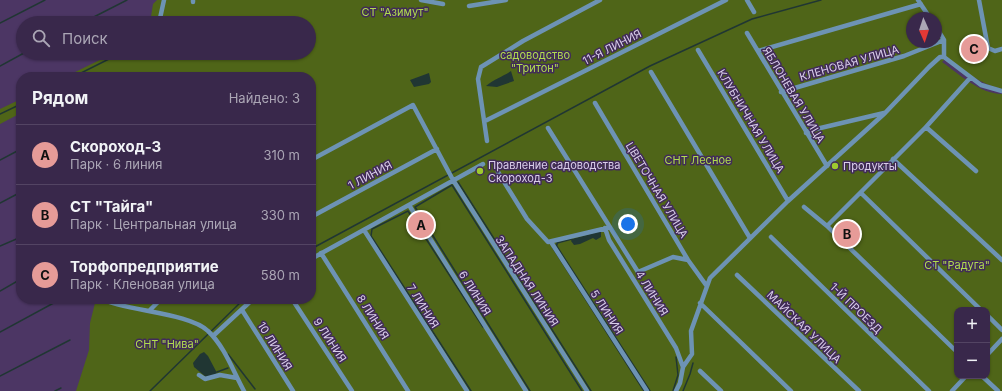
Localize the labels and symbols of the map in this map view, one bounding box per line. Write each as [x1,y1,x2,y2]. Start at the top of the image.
park label: СТ "Азимут" [361,5,429,19]
north arrow [906,12,942,48]
street label: 11-Я ЛИНИЯ [580,26,644,68]
pin: C [961,34,987,64]
street label: КЛЕНОВАЯ УЛИЦА [798,42,901,84]
street label: ЯБЛОНЕВАЯ УЛИЦА [760,44,828,146]
park label: садоводство "Тритон" [500,48,570,75]
street label: КЛУБНИЧНАЯ УЛИЦА [714,67,788,176]
street label: ЦВЕТОЧНАЯ УЛИЦА [623,139,691,241]
park label: СНТ Лесное [665,153,731,167]
street label: 1 ЛИНИЯ [346,158,394,192]
place label: Правление садоводства Скороход-3 [488,158,620,185]
place label: Продукты [843,159,897,173]
marker: Продукты [830,161,840,171]
marker: Правление садоводства Скороход-3 [475,166,485,176]
pin: A [408,210,434,240]
your location [618,214,638,234]
pin: B [834,219,860,249]
street label: ЗАПАДНАЯ ЛИНИЯ [492,233,562,329]
park label: СТ "Радуга" [924,258,990,272]
street label: 6 ЛИНИЯ [456,268,494,318]
street label: 4 ЛИНИЯ [633,268,671,318]
street label: 1-Й ПРОЕЗД [827,280,885,336]
street label: 7 ЛИНИЯ [404,281,442,331]
street label: 5 ЛИНИЯ [588,287,626,337]
street label: МАЙСКАЯ УЛИЦА [764,288,844,366]
street label: 8 ЛИНИЯ [354,292,392,342]
street label: 9 ЛИНИЯ [311,315,349,365]
street label: 10 ЛИНИЯ [255,319,295,373]
park label: СНТ "Нива" [135,337,199,351]

